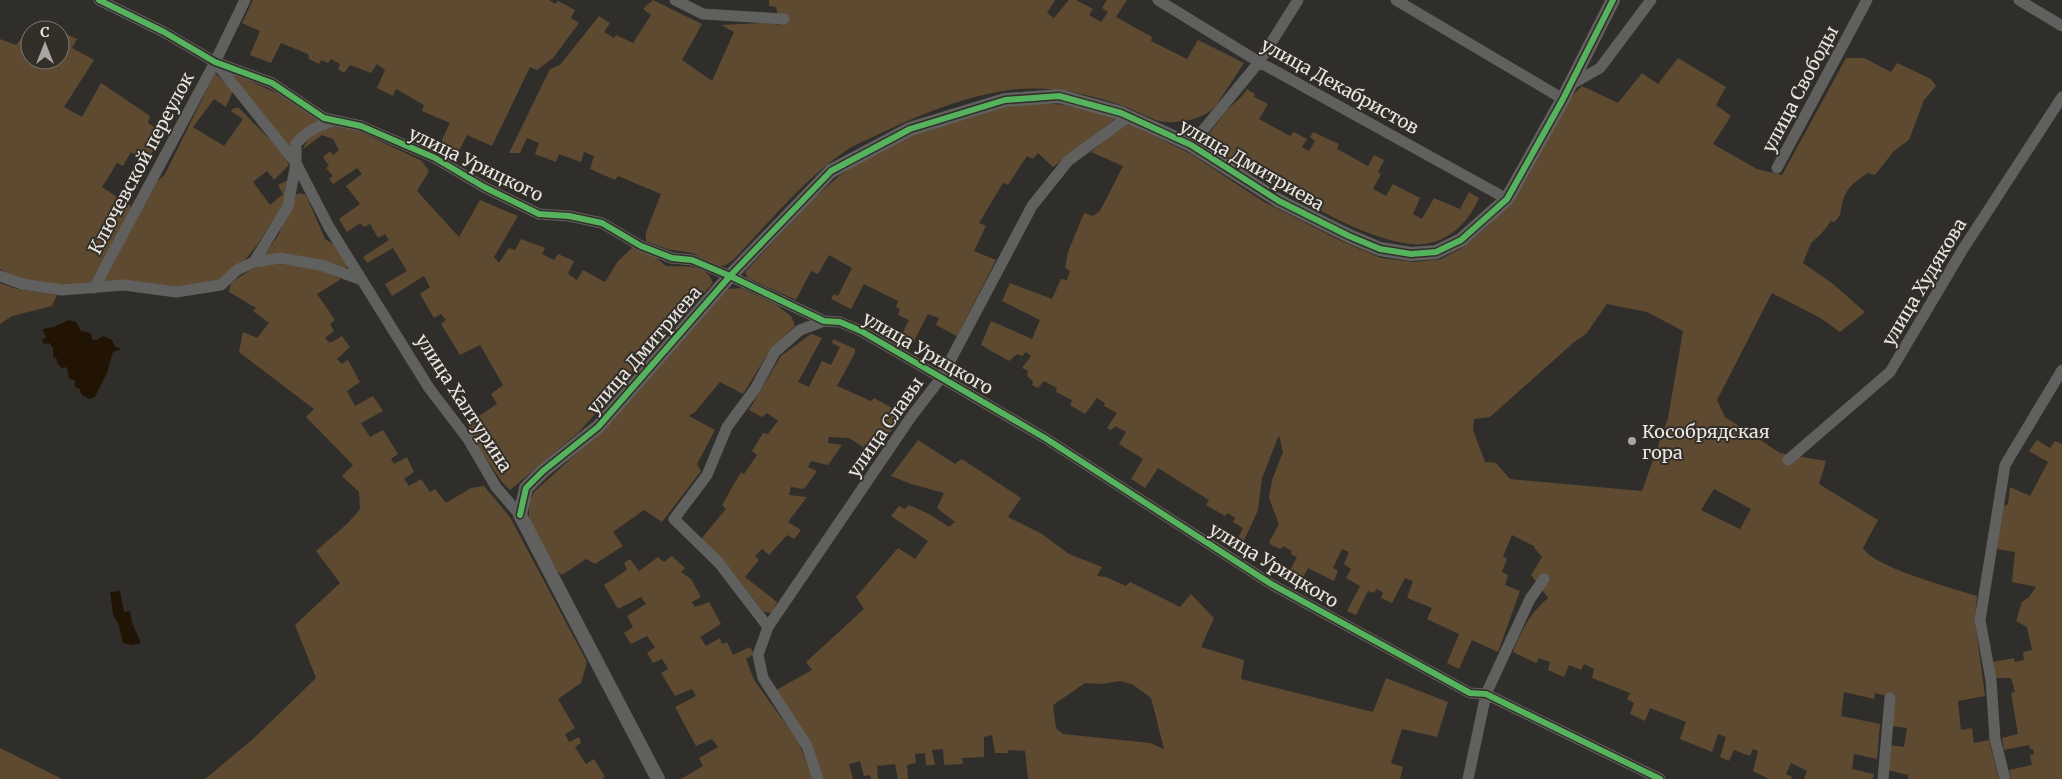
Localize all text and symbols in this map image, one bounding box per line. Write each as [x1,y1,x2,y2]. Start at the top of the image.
north arrow [20,20,70,70]
street label: улица Свободы [1757,22,1843,156]
text: С [40,23,50,41]
street label: улица Декабристов [1257,33,1423,139]
street label: Ключевской переулок [83,67,199,258]
street label: улица Дмитриева [1176,114,1329,216]
street label: улица Урицкого [405,122,547,206]
street label: улица Худякова [1877,214,1971,350]
street label: улица Дмитриева [582,281,706,419]
street label: улица Урицкого [859,306,997,400]
street label: улица Халтурина [411,330,517,477]
street label: улица Славы [842,372,928,482]
place label: Кособрядская гора [1642,420,1770,464]
marker: Кособрядская гора [1626,435,1638,447]
street label: улица Урицкого [1205,517,1343,613]

